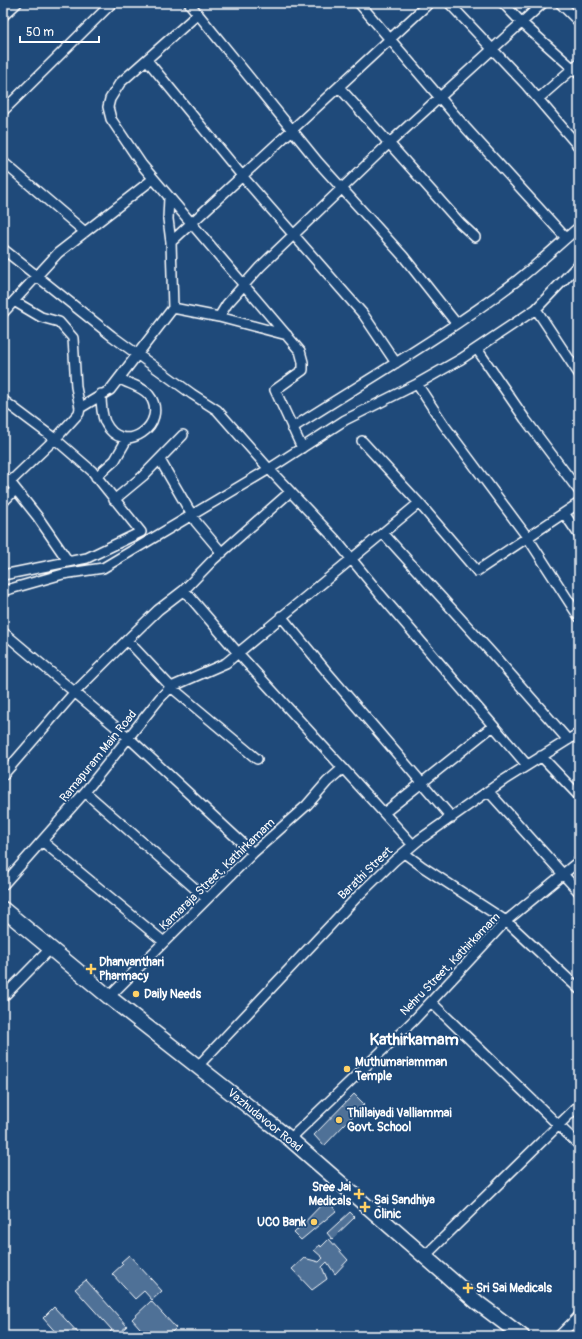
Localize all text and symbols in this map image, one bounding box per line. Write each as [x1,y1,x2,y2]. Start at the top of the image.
scale bar [20,18,99,44]
text: 50 m [26,25,54,40]
street label: Ramapuram Main Road [57,707,140,805]
street label: Kamaraja Street, Kathirkamam [156,815,279,934]
street label: Barathi Street [335,844,396,903]
street label: Nehru Street, Kathirkamam [397,909,504,1019]
place label: Dhanvanthari Pharmacy [99,955,164,984]
marker: Dhanvanthari Pharmacy [86,964,96,974]
place label: Daily Needs [144,987,202,1002]
marker: Daily Needs [131,989,141,999]
district label: Kathirkamam [369,1030,459,1050]
place label: Muthumariamman Temple [354,1055,448,1084]
marker: Muthumariamman Temple [342,1064,352,1074]
street label: Vazhudavoor Road [224,1086,305,1155]
place label: Thillaiyadi Valliammai Govt. School [346,1106,452,1135]
marker: Thillaiyadi Valliammai Govt. School [334,1115,344,1125]
place label: Sree Jai Medicals [309,1180,352,1209]
marker: Sree Jai Medicals [354,1189,364,1199]
place label: Sai Sandhiya Clinic [374,1193,435,1222]
marker: Sai Sandhiya Clinic [359,1201,371,1213]
place label: UCO Bank [257,1215,307,1230]
marker: UCO Bank [309,1217,319,1227]
place label: Sri Sai Medicals [476,1281,552,1296]
marker: Sri Sai Medicals [463,1283,473,1293]

